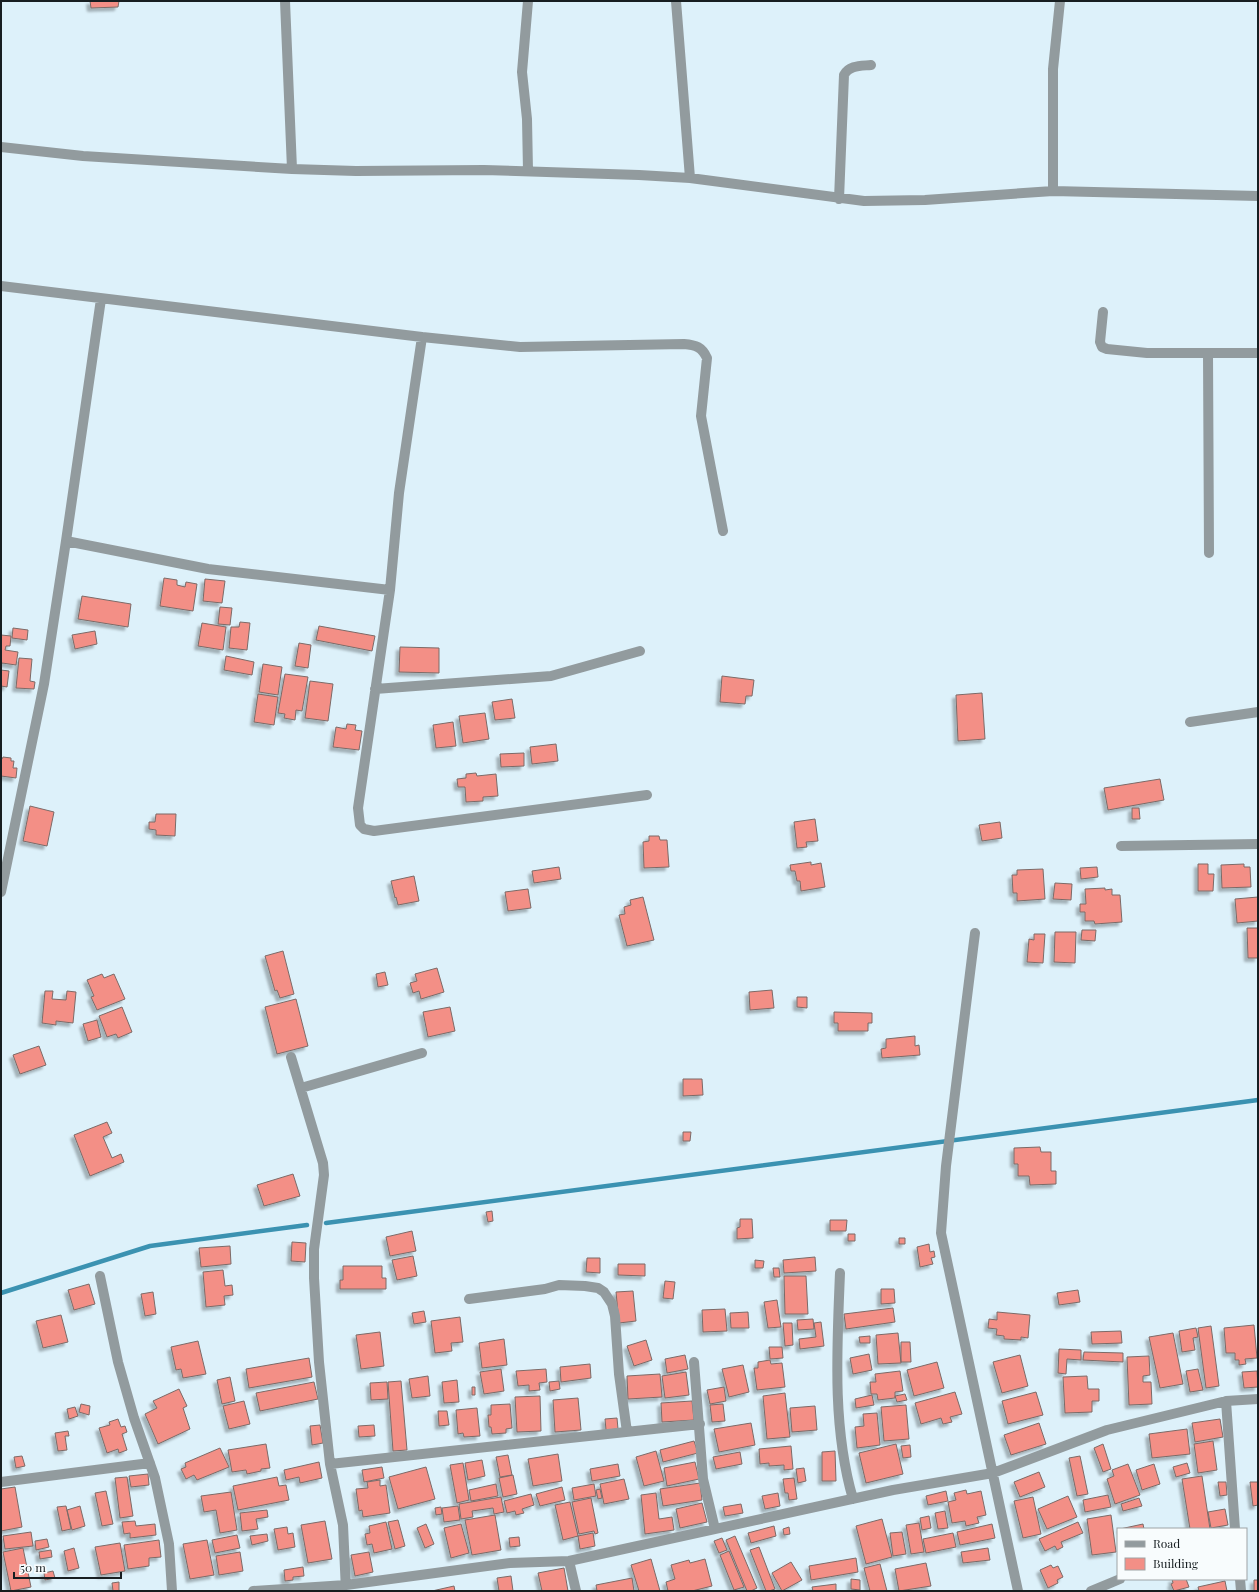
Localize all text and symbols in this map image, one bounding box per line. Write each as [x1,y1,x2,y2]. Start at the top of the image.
legend [1117,1528,1247,1580]
text: Road [1153,1535,1180,1551]
scale bar [14,1554,121,1580]
text: Building [1153,1555,1199,1571]
text: 50 m [20,1559,46,1575]

